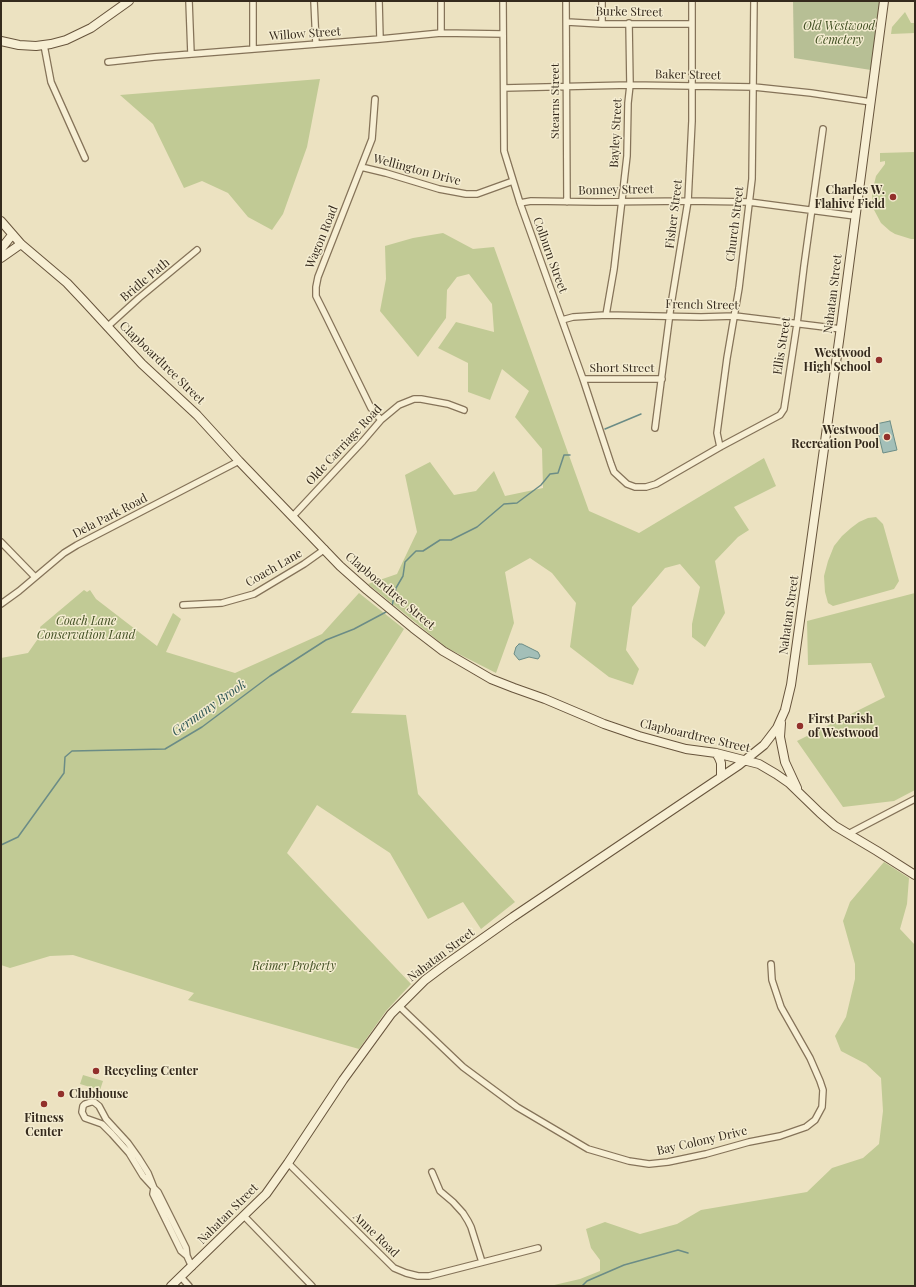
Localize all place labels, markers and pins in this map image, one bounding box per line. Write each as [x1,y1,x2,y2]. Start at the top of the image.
place label: Charles W. Flahive Field [815,183,885,211]
marker: Charles W. Flahive Field [888,192,898,202]
place label: Westwood High School [803,346,871,374]
marker: Westwood High School [874,355,884,365]
place label: Westwood Recreation Pool [791,423,879,451]
marker: Westwood Recreation Pool [882,432,892,442]
place label: First Parish of Westwood [808,712,878,740]
marker: First Parish of Westwood [795,721,805,731]
place label: Recycling Center [104,1064,198,1078]
marker: Recycling Center [91,1066,101,1076]
place label: Clubhouse [69,1087,128,1101]
marker: Clubhouse [56,1089,66,1099]
marker: Fitness Center [39,1099,49,1109]
place label: Fitness Center [24,1111,64,1139]

